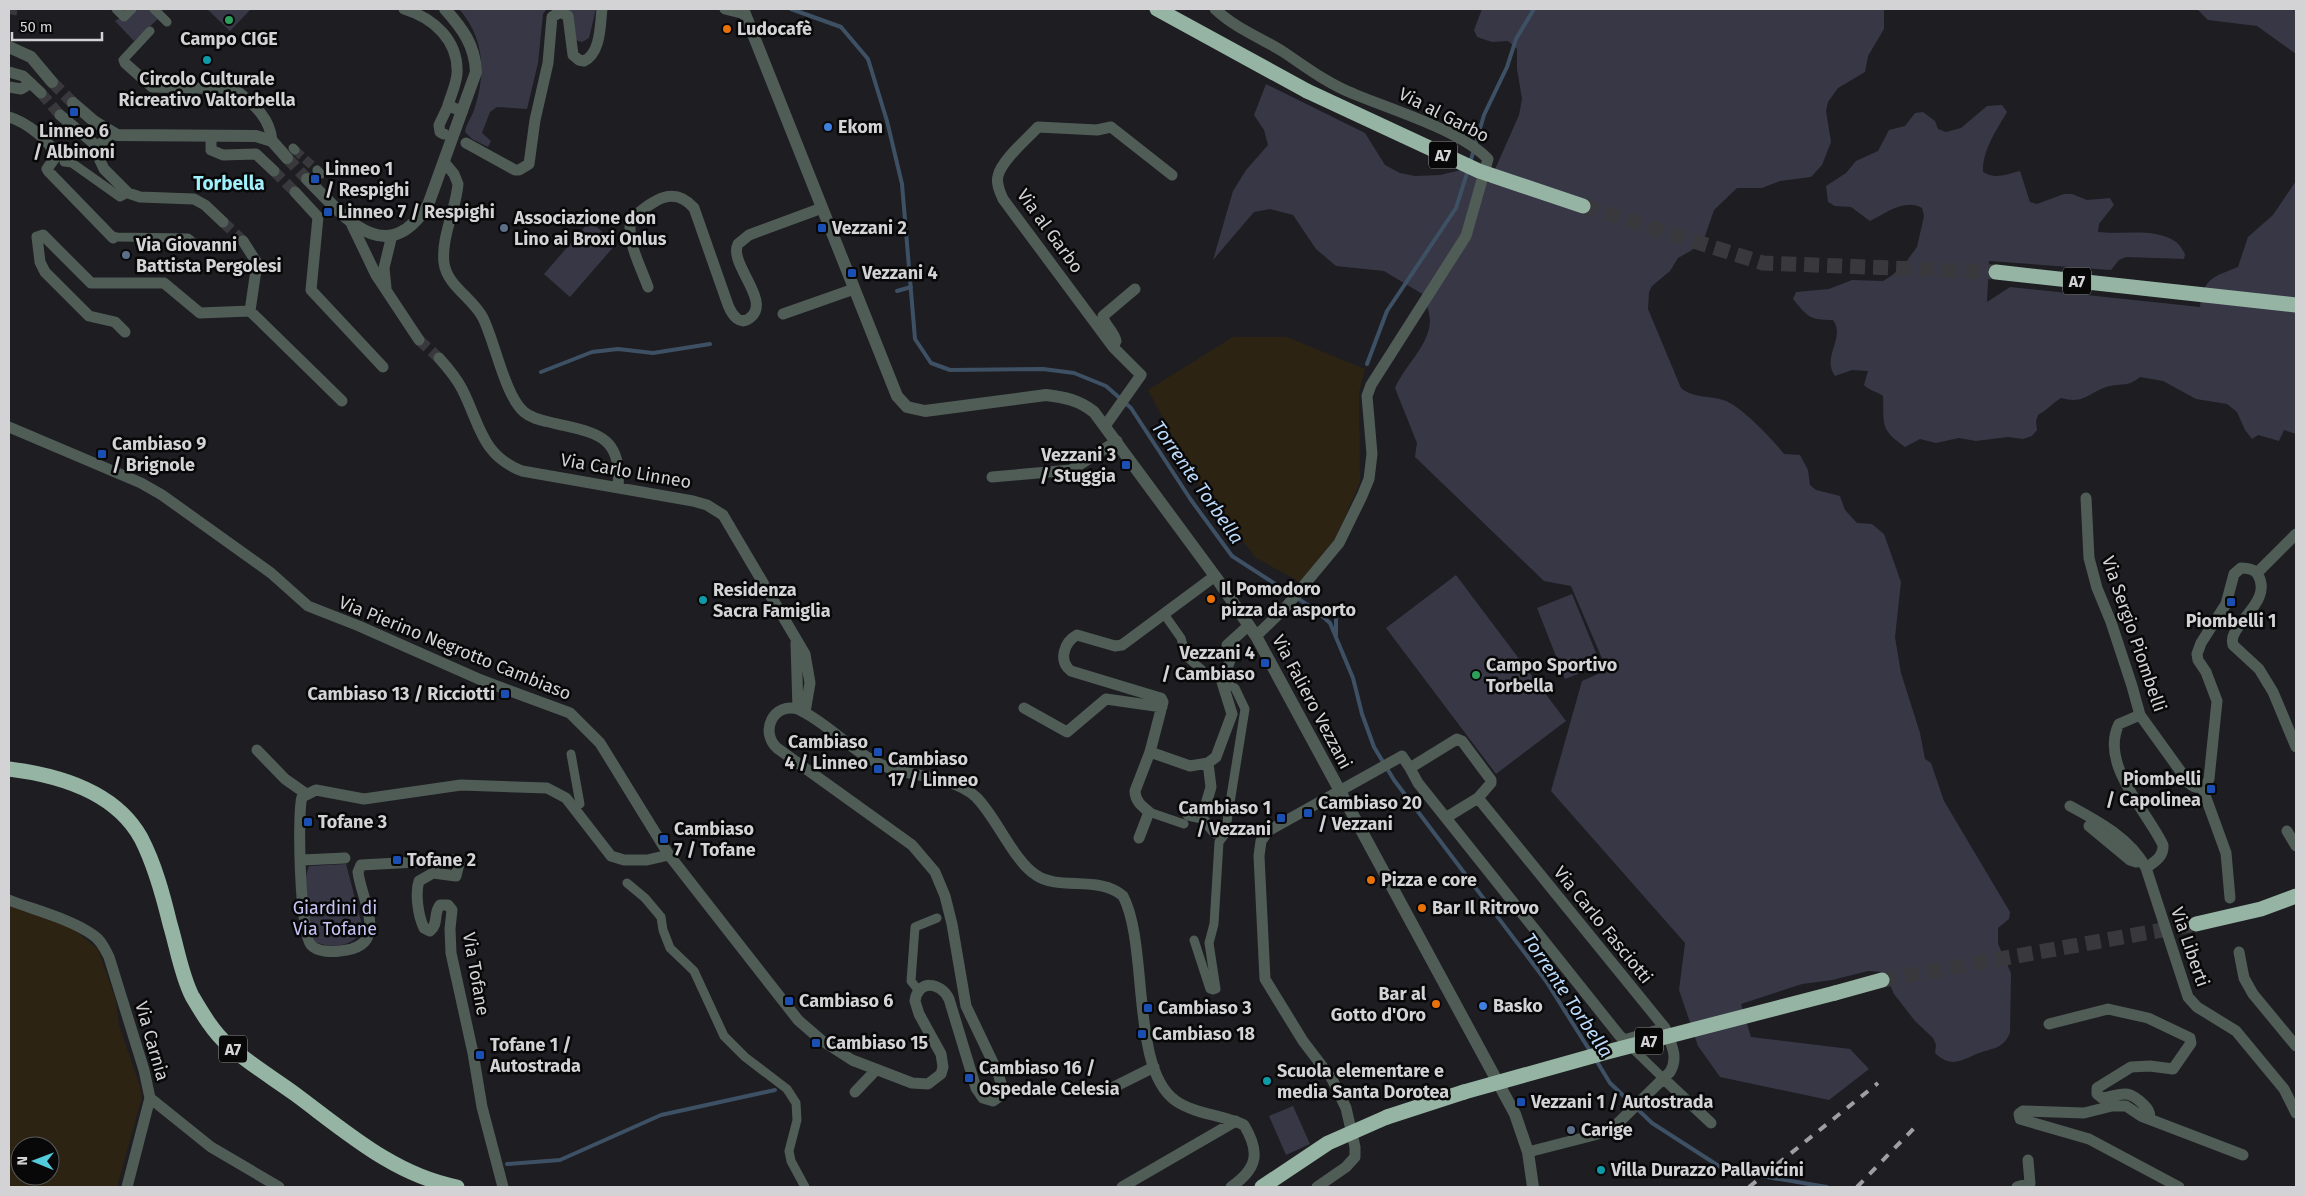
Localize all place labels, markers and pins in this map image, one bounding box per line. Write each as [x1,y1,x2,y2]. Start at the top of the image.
marker: Campo CIGE [223,14,235,26]
place label: Ludocafè [737,18,812,40]
marker: Ludocafè [721,23,733,35]
place label: Campo CIGE [180,28,278,50]
marker: Circolo Culturale Ricreativo Valtorbella [201,54,213,66]
place label: Circolo Culturale Ricreativo Valtorbella [118,68,296,111]
marker: Linneo 6 / Albinoni [68,106,80,118]
place label: Ekom [838,116,883,138]
place label: Linneo 6 / Albinoni [33,120,115,163]
marker: Ekom [822,121,834,133]
place label: Linneo 1 / Respighi [325,158,409,201]
marker: Linneo 1 / Respighi [309,173,321,185]
place label: Linneo 7 / Respighi [338,201,495,223]
marker: Linneo 7 / Respighi [322,206,334,218]
place label: Associazione don Lino ai Broxi Onlus [513,207,667,250]
place label: Vezzani 2 [831,217,907,239]
marker: Associazione don Lino ai Broxi Onlus [498,222,510,234]
marker: Vezzani 2 [816,222,828,234]
place label: Via Giovanni Battista Pergolesi [135,234,282,277]
marker: Via Giovanni Battista Pergolesi [120,249,132,261]
place label: Vezzani 4 [861,262,938,284]
marker: Vezzani 4 [846,267,858,279]
place label: Cambiaso 9 / Brignole [112,433,206,476]
place label: Vezzani 3 / Stuggia [1040,444,1116,487]
marker: Cambiaso 9 / Brignole [96,448,108,460]
marker: Vezzani 3 / Stuggia [1120,459,1132,471]
place label: Il Pomodoro pizza da asporto [1221,578,1356,621]
place label: Residenza Sacra Famiglia [713,579,831,622]
marker: Il Pomodoro pizza da asporto [1205,593,1217,605]
marker: Residenza Sacra Famiglia [697,594,709,606]
marker: Piombelli 1 [2225,596,2237,608]
place label: Piombelli 1 [2186,610,2276,632]
place label: Vezzani 4 / Cambiaso [1161,642,1255,685]
place label: Campo Sportivo Torbella [1486,654,1617,697]
marker: Vezzani 4 / Cambiaso [1259,657,1271,669]
marker: Campo Sportivo Torbella [1470,669,1482,681]
place label: Cambiaso 13 / Ricciotti [308,683,495,705]
marker: Cambiaso 13 / Ricciotti [499,688,511,700]
place label: Cambiaso 4 / Linneo [784,731,868,774]
marker: Cambiaso 4 / Linneo [872,746,884,758]
place label: Cambiaso 17 / Linneo [888,748,978,791]
marker: Cambiaso 17 / Linneo [872,763,884,775]
place label: Piombelli / Capolinea [2106,768,2201,811]
marker: Piombelli / Capolinea [2205,783,2217,795]
place label: Cambiaso 20 / Vezzani [1318,792,1422,835]
place label: Cambiaso 1 / Vezzani [1178,797,1271,840]
marker: Cambiaso 20 / Vezzani [1302,807,1314,819]
place label: Tofane 3 [318,811,387,833]
marker: Cambiaso 1 / Vezzani [1275,812,1287,824]
marker: Tofane 3 [302,816,314,828]
place label: Cambiaso 7 / Tofane [674,818,756,861]
marker: Cambiaso 7 / Tofane [658,833,670,845]
place label: Tofane 2 [407,849,476,871]
marker: Tofane 2 [391,854,403,866]
place label: Pizza e core [1381,869,1477,891]
marker: Pizza e core [1365,874,1377,886]
place label: Bar Il Ritrovo [1432,897,1539,919]
marker: Bar Il Ritrovo [1416,902,1428,914]
place label: Bar al Gotto d'Oro [1331,983,1427,1026]
place label: Cambiaso 6 [799,990,893,1012]
marker: Cambiaso 6 [783,995,795,1007]
place label: Basko [1493,995,1543,1017]
place label: Cambiaso 3 [1158,997,1252,1019]
marker: Bar al Gotto d'Oro [1430,998,1442,1010]
marker: Basko [1477,1000,1489,1012]
marker: Cambiaso 3 [1142,1002,1154,1014]
place label: Cambiaso 18 [1152,1023,1255,1045]
marker: Cambiaso 18 [1136,1028,1148,1040]
place label: Cambiaso 15 [826,1032,929,1054]
place label: Tofane 1 / Autostrada [489,1034,581,1077]
marker: Cambiaso 15 [810,1037,822,1049]
marker: Tofane 1 / Autostrada [474,1049,486,1061]
place label: Cambiaso 16 / Ospedale Celesia [979,1057,1120,1100]
place label: Scuola elementare e media Santa Dorotea [1277,1060,1449,1103]
marker: Cambiaso 16 / Ospedale Celesia [963,1072,975,1084]
marker: Scuola elementare e media Santa Dorotea [1261,1075,1273,1087]
place label: Vezzani 1 / Autostrada [1530,1091,1714,1113]
marker: Vezzani 1 / Autostrada [1515,1096,1527,1108]
place label: Carige [1581,1119,1633,1141]
marker: Carige [1565,1124,1577,1136]
place label: Villa Durazzo Pallavicini [1610,1159,1804,1181]
marker: Villa Durazzo Pallavicini [1595,1164,1607,1176]

